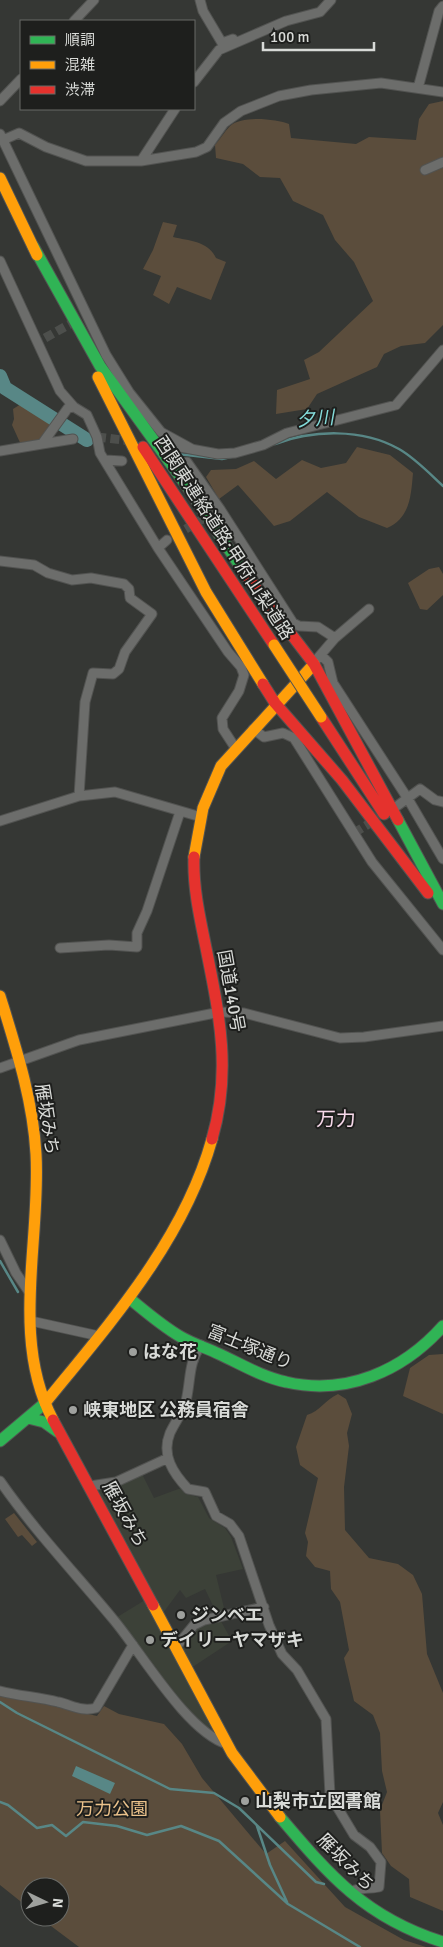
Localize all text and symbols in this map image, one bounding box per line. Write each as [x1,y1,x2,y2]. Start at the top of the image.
legend [20,20,195,110]
scale bar [263,20,374,52]
text: 100 m [270,28,310,46]
text: 順調 [65,31,95,49]
text: 混雑 [65,56,95,74]
text: 渋滞 [65,81,95,99]
water label: 夕川 [295,406,337,432]
street label: 西関東連絡道路;甲府山梨道路 [150,432,298,644]
street label: 国道140号 [213,948,249,1034]
street label: 雁坂みち [31,1082,63,1156]
district label: 万力 [316,1107,356,1132]
street label: 富士塚通り [204,1320,296,1374]
place label: はな花 [143,1341,197,1363]
marker: はな花 [127,1346,139,1358]
place label: 峡東地区 公務員宿舎 [83,1399,249,1421]
marker: 峡東地区 公務員宿舎 [67,1404,79,1416]
street label: 雁坂みち [98,1477,152,1551]
place label: ジンベエ [191,1604,263,1626]
marker: ジンベエ [175,1609,187,1621]
place label: デイリーヤマザキ [160,1629,304,1651]
marker: デイリーヤマザキ [144,1634,156,1646]
place label: 山梨市立図書館 [255,1790,381,1812]
marker: 山梨市立図書館 [239,1795,251,1807]
park label: 万力公園 [76,1798,148,1820]
street label: 雁坂みち [313,1829,379,1895]
north arrow [20,1877,70,1927]
text: N [49,1897,66,1909]

